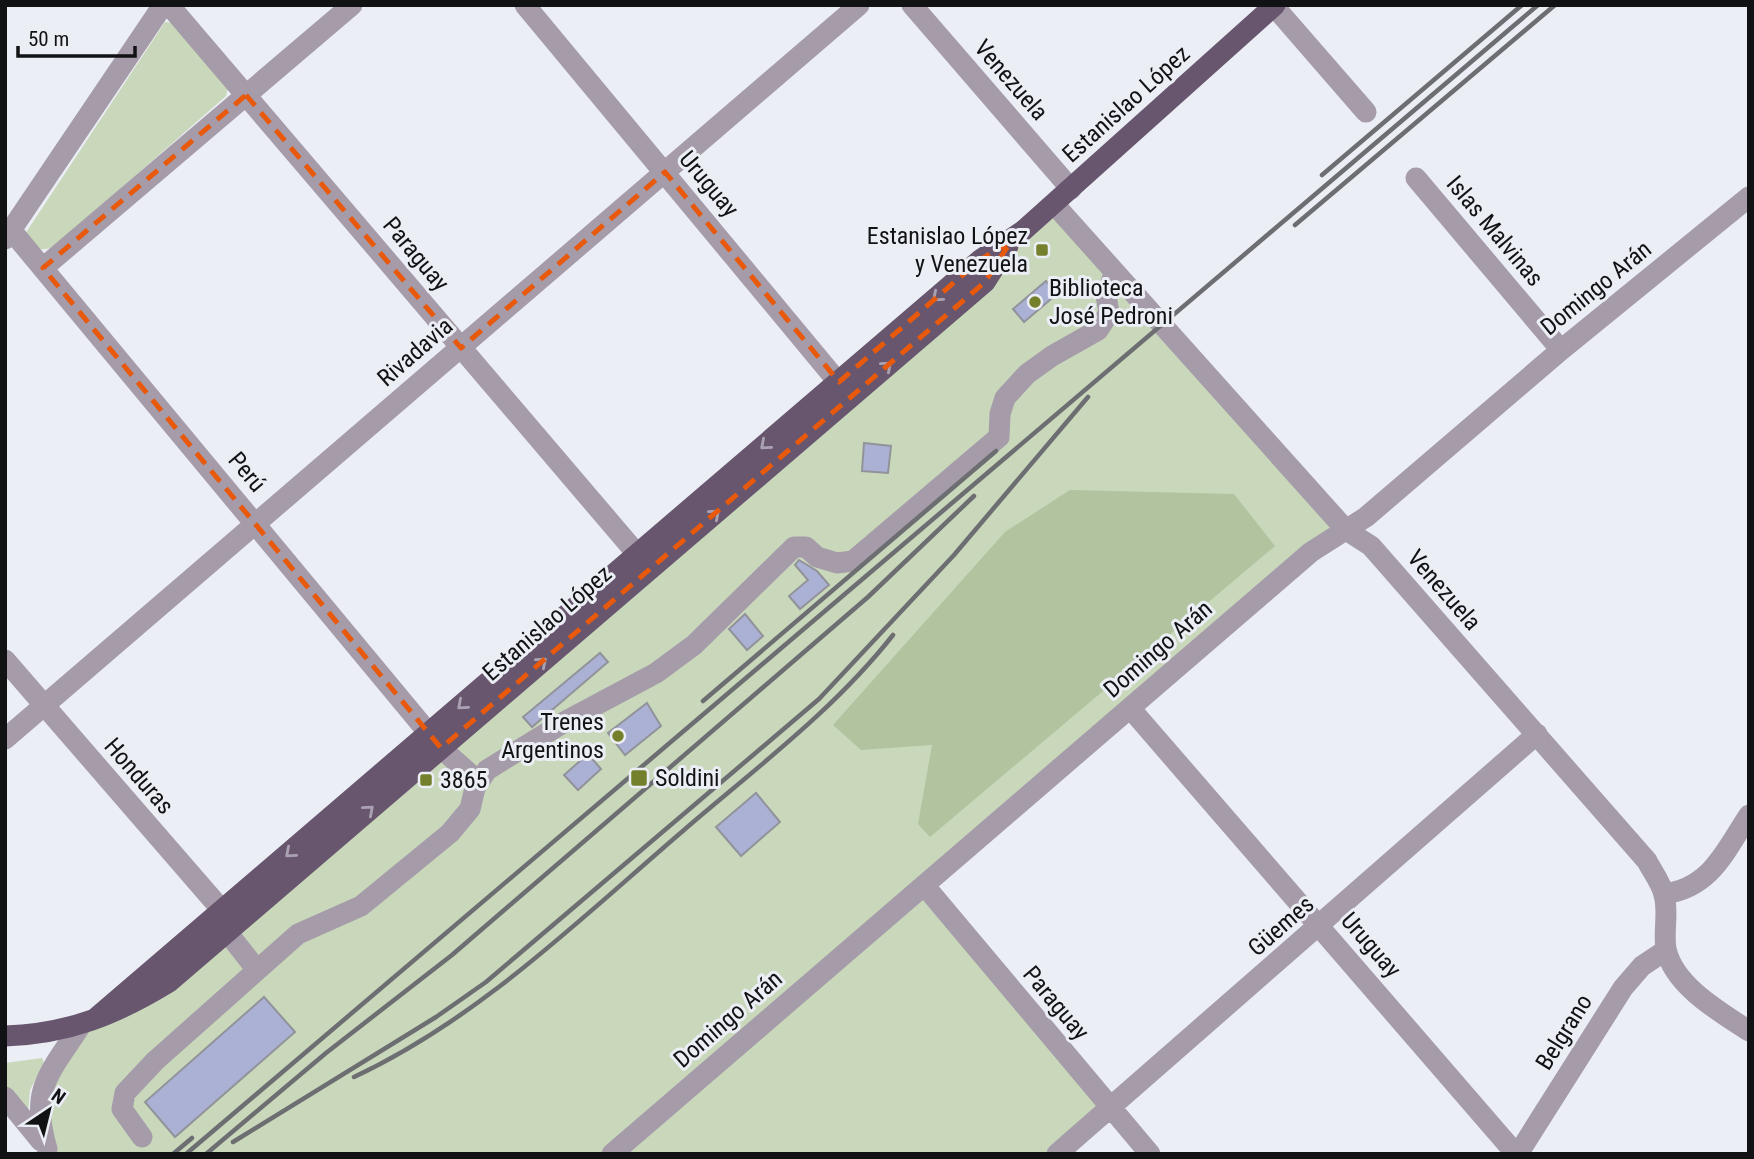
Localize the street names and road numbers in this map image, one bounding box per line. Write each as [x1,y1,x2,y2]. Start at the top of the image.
street label: Venezuela [968,34,1054,126]
street label: Estanislao López [1057,40,1195,168]
street label: Uruguay [673,145,745,223]
street label: Islas Malvinas [1441,170,1549,292]
street label: Paraguay [377,211,455,297]
street label: Domingo Arán [1535,235,1657,341]
street label: Rivadavia [372,312,458,392]
street label: Perú [222,446,272,498]
street label: Venezuela [1401,544,1487,636]
street label: Estanislao López [477,560,617,686]
street label: Domingo Arán [1098,594,1218,704]
street label: Honduras [98,732,180,820]
street label: Güemes [1243,890,1319,962]
street label: Uruguay [1335,907,1407,983]
street label: Paraguay [1017,960,1095,1046]
street label: Domingo Arán [668,964,788,1074]
street label: Belgrano [1530,989,1598,1075]

